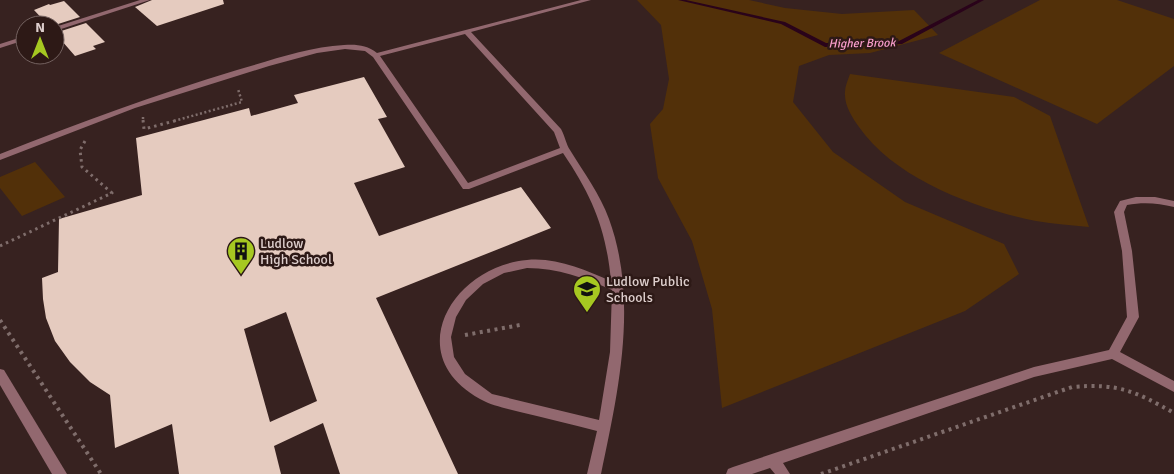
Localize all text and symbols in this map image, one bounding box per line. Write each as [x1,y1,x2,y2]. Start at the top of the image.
north arrow [15,15,65,65]
text: N [35,19,45,36]
water label: Higher Brook [828,35,897,52]
place label: Ludlow High School [260,235,332,268]
building icon: Ludlow High School [226,236,256,275]
place label: Ludlow Public Schools [606,273,690,306]
school or university icon: Ludlow Public Schools [572,274,602,313]

